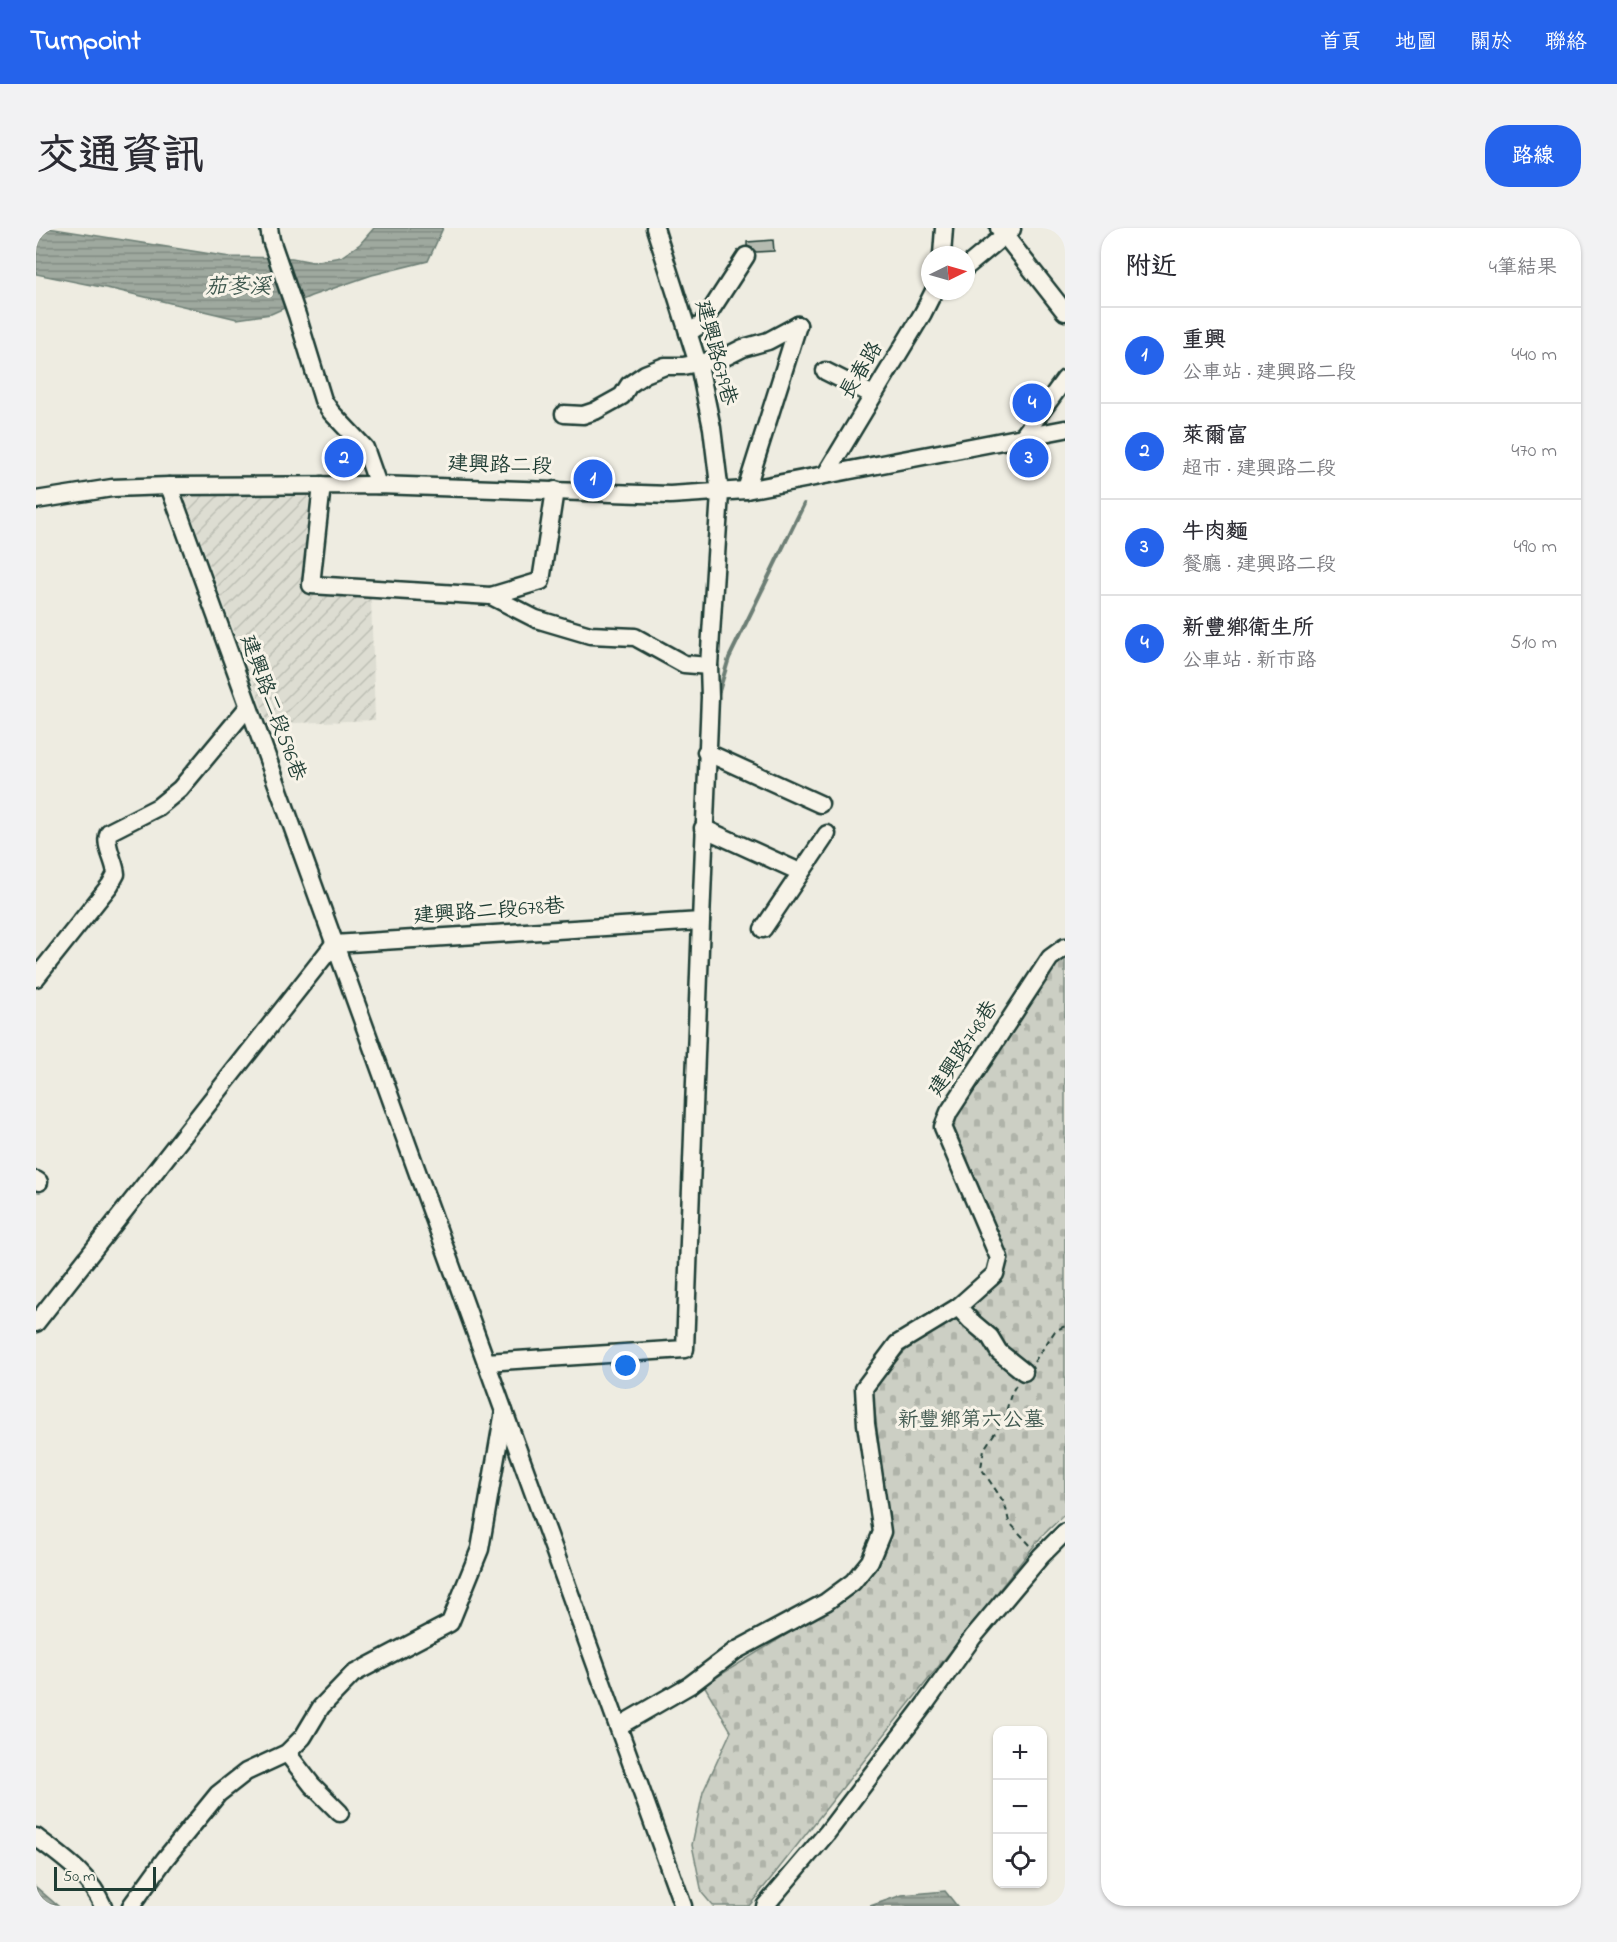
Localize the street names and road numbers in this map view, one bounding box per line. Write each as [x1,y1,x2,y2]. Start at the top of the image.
street label: 建興路679巷 [687,297,743,409]
street label: 長春路 [833,336,891,406]
street label: 建興路二段 [447,449,553,483]
street label: 建興路二段596巷 [232,631,312,785]
street label: 建興路二段678巷 [412,892,566,932]
street label: 建興路748巷 [922,995,1006,1103]

